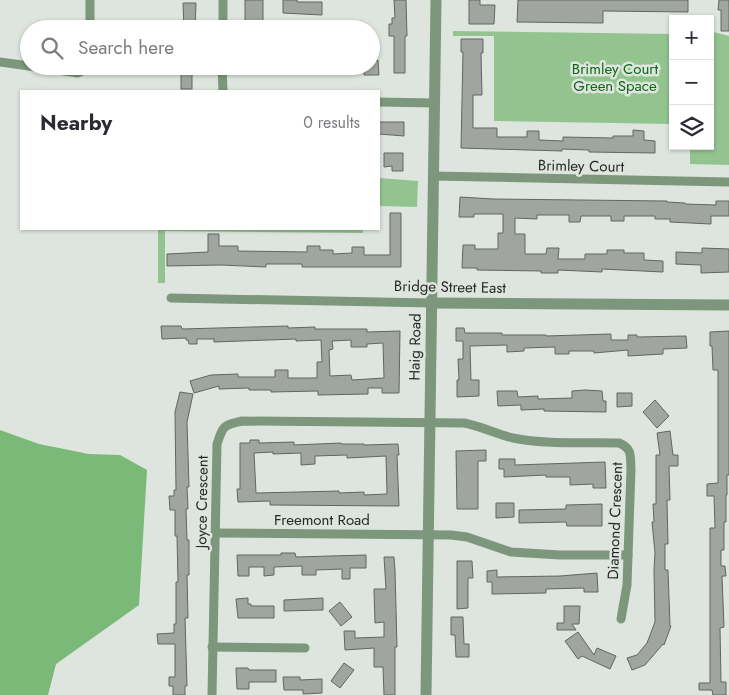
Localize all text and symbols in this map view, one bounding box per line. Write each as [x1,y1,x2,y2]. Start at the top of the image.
map controls [669,15,714,150]
button: + [669,15,714,60]
search box [20,20,380,75]
icon: search [38,34,66,62]
text: Search here [78,34,174,61]
park label: Brimley Court Green Space [572,58,659,97]
button: − [669,60,714,105]
button: layers [669,105,714,150]
text: Nearby [40,108,112,138]
text: 0 results [303,111,360,134]
street label: Brimley Court [538,154,625,178]
street label: Bridge Street East [394,275,507,299]
street label: Haig Road [403,313,427,381]
street label: Joyce Crescent [190,455,214,551]
street label: Diamond Crescent [602,462,628,580]
street label: Freemont Road [274,509,370,531]

